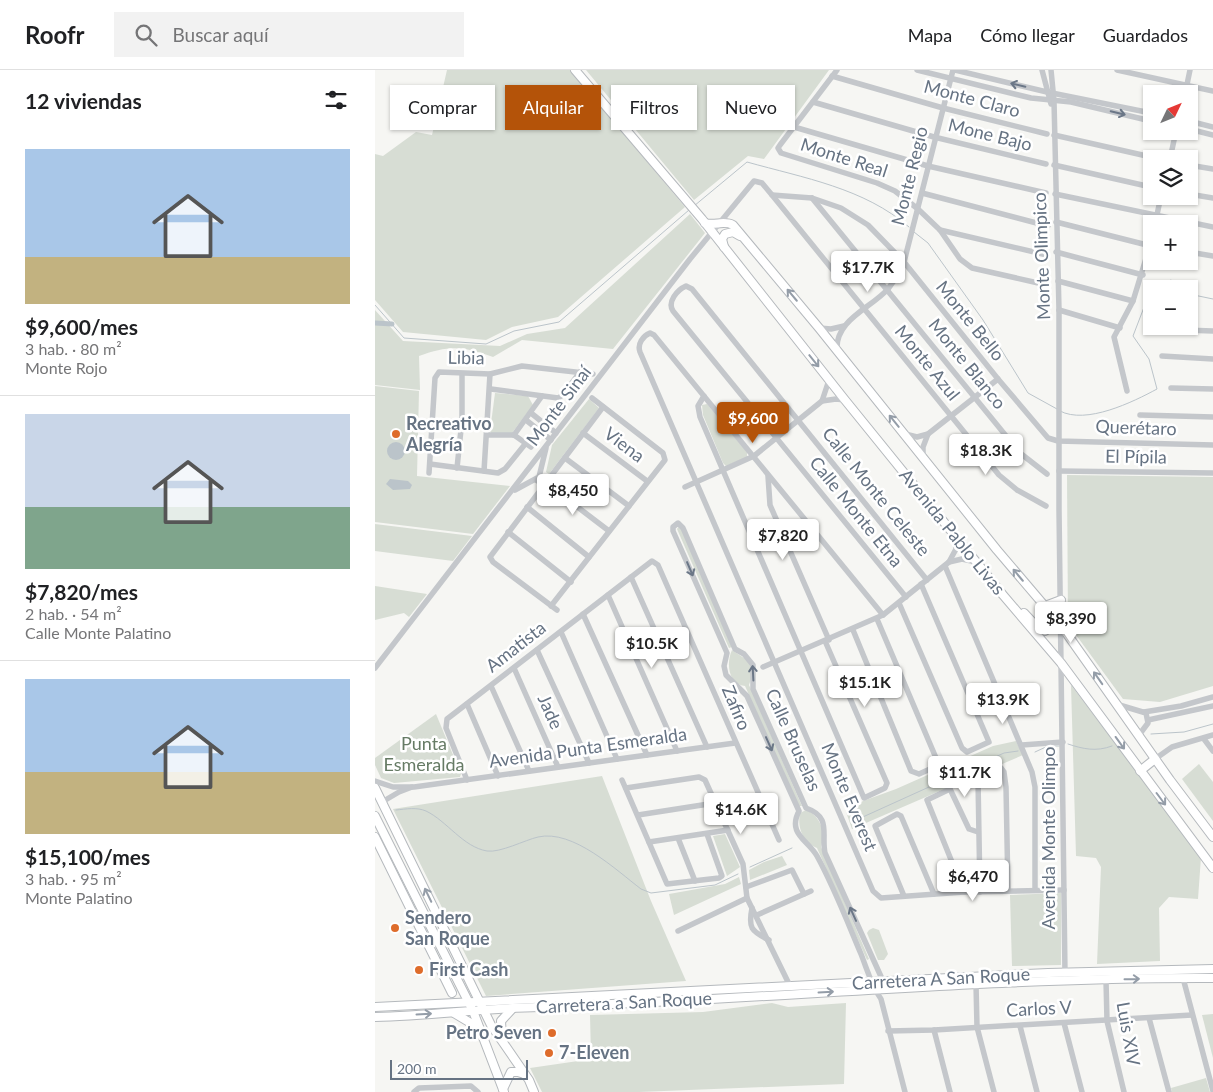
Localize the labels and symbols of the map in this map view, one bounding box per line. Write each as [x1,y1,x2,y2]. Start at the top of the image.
street label: Monte Claro [922,75,1023,121]
one-way arrow [1010,80,1026,89]
north arrow [1143,85,1197,140]
one-way arrow [1110,109,1126,118]
street label: Mone Bajo [946,113,1035,155]
street label: Monte Regio [886,124,932,228]
street label: Monte Real [798,133,891,181]
street label: Monte Olimpico [1028,192,1054,320]
pin: $17.7K [827,250,909,293]
street label: Monte Bello [932,276,1010,365]
one-way arrow [787,289,798,302]
street label: Monte Blanco [924,314,1011,413]
street label: Monte Azul [891,320,965,405]
street label: Libia [447,346,485,368]
one-way arrow [809,354,820,367]
street label: Monte Sinaí [521,361,596,450]
pin: $9,600 [712,402,794,444]
place label: Recreativo Alegría [405,412,491,455]
one-way arrow [889,415,900,428]
street label: Querétaro [1095,415,1177,439]
street label: Viena [600,422,649,467]
street label: Calle Monte Celeste [818,422,936,560]
marker: Recreativo Alegría [390,428,402,440]
pin: $18.3K [945,434,1027,476]
street label: El Pípila [1105,444,1167,468]
street label: Calle Monte Etna [805,452,908,571]
street label: Avenida Pablo Livas [895,464,1011,599]
pin: $8,450 [532,474,614,516]
pin: $7,820 [742,518,824,561]
one-way arrow [687,561,696,576]
one-way arrow [1013,569,1024,582]
pin: $8,390 [1030,602,1112,644]
street label: Amatista [481,616,550,676]
pin: $10.5K [611,626,693,669]
one-way arrow [748,666,757,682]
pin: $15.1K [824,666,906,708]
one-way arrow [1093,671,1103,685]
street label: Zafiro [718,682,756,733]
pin: $13.9K [962,682,1044,725]
street label: Calle Bruselas [762,685,826,794]
street label: Jade [534,691,568,732]
street label: Avenida Punta Esmeralda [487,722,688,772]
park label: Punta Esmeralda [384,732,464,775]
one-way arrow [764,736,774,751]
one-way arrow [1115,736,1125,750]
street label: Monte Everest [817,739,883,855]
street label: Avenida Monte Olimpo [1037,747,1059,930]
pin: $11.7K [924,756,1006,798]
pin: $14.6K [700,792,782,835]
one-way arrow [1155,792,1166,805]
pin: $6,470 [932,860,1014,902]
one-way arrow [423,888,433,903]
place label: Sendero San Roque [405,906,490,949]
one-way arrow [848,907,857,922]
marker: Sendero San Roque [389,922,401,934]
place label: First Cash [429,958,509,980]
street label: Carretera A San Roque [851,962,1031,994]
marker: First Cash [413,964,425,976]
one-way arrow [1124,974,1140,984]
street label: Carretera a San Roque [535,986,713,1018]
one-way arrow [818,988,834,997]
street label: Carlos V [1005,995,1073,1021]
street label: Luis XIV [1113,1000,1146,1068]
one-way arrow [415,1009,431,1018]
place label: Petro Seven [446,1021,542,1043]
marker: Petro Seven [546,1027,558,1039]
place label: 7-Eleven [559,1041,629,1063]
marker: 7-Eleven [543,1047,555,1059]
scale bar [390,1057,527,1080]

